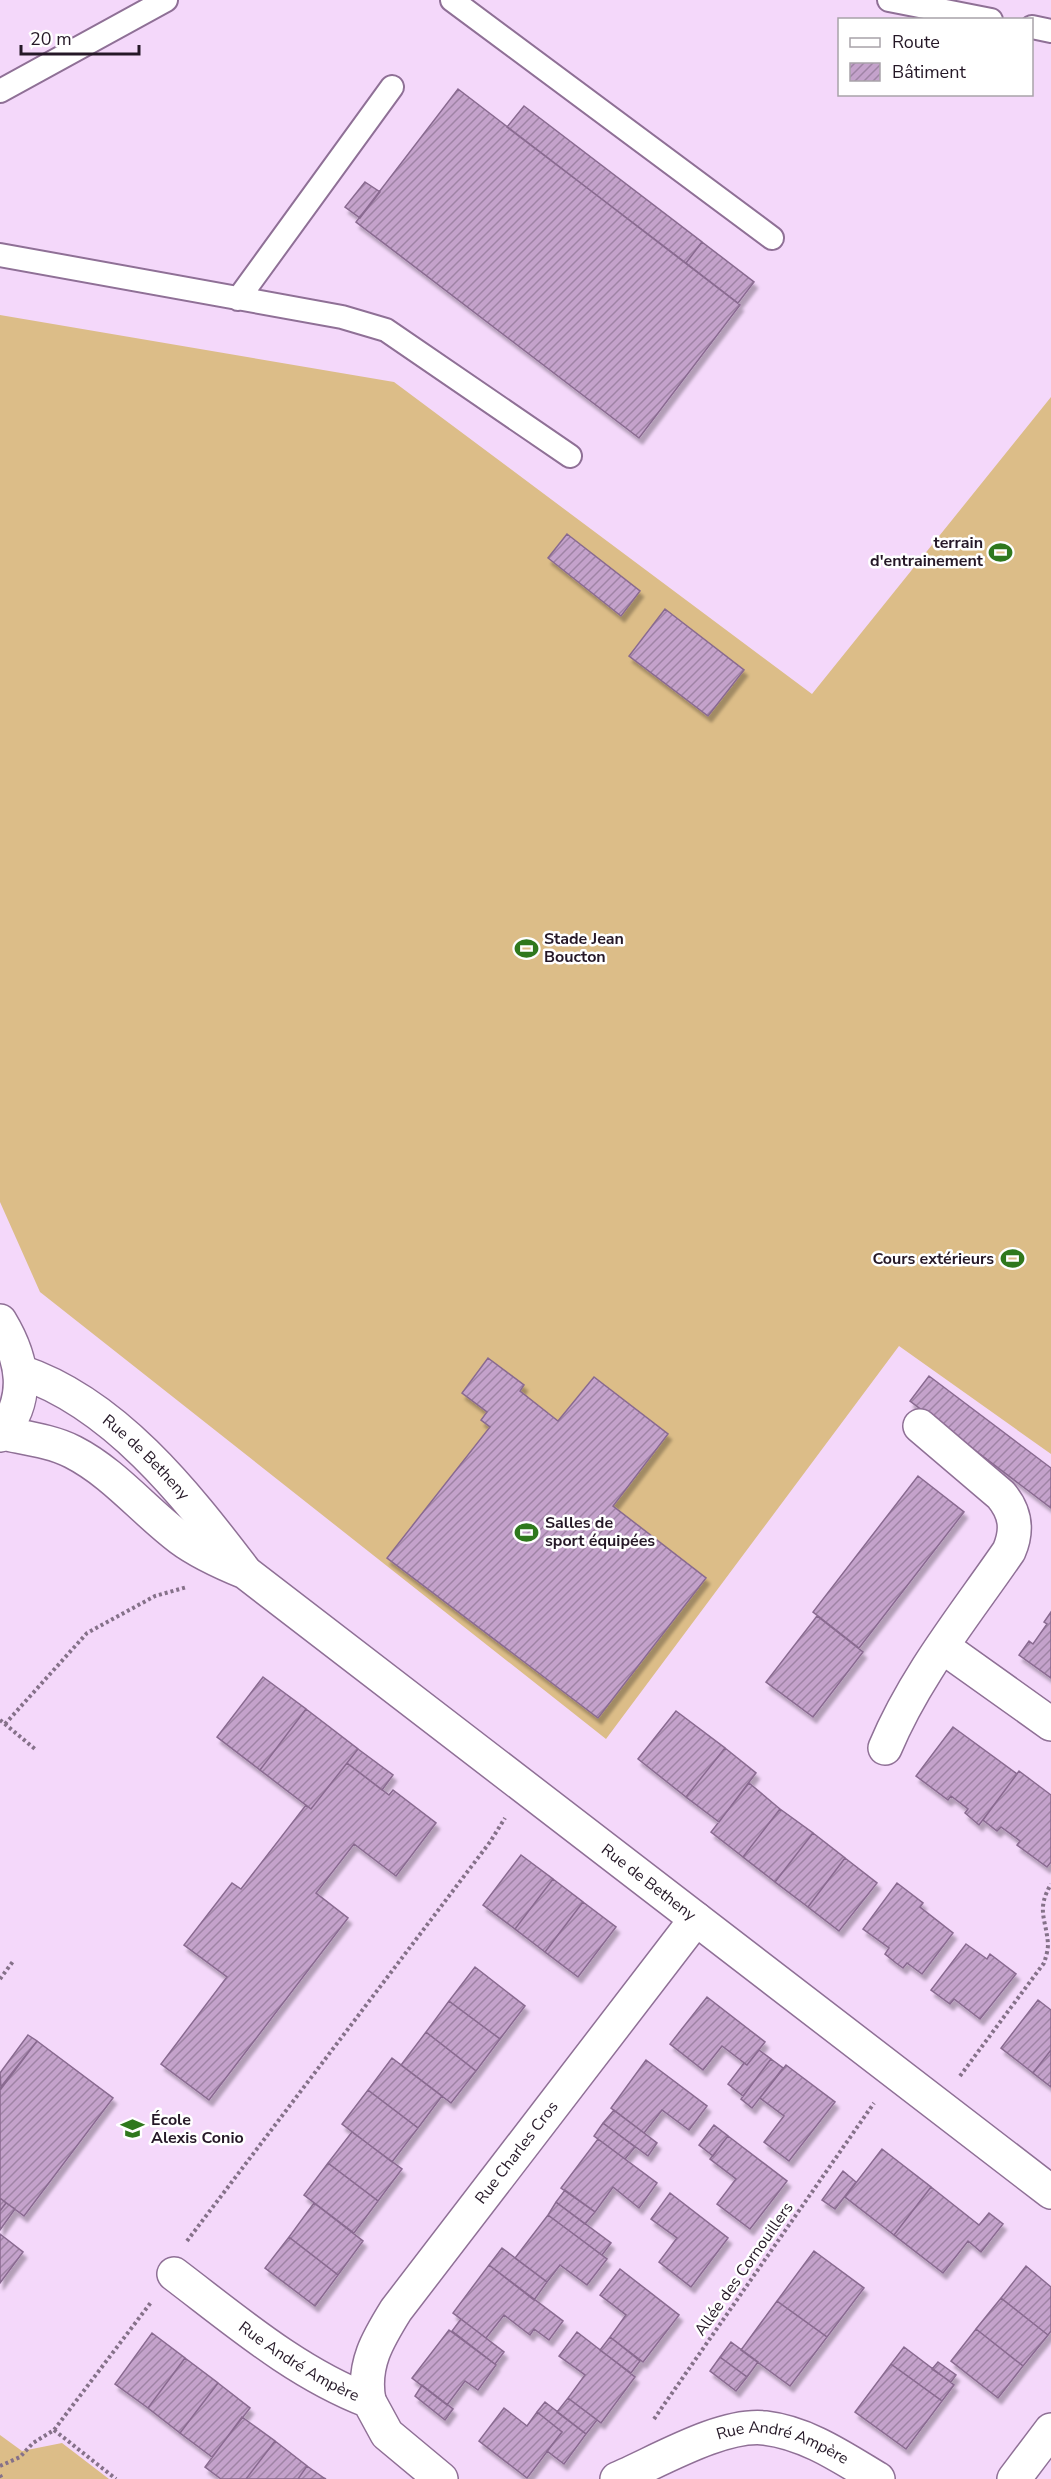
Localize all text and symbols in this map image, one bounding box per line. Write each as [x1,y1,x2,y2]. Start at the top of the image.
scale bar [21,18,140,56]
legend [838,18,1033,96]
text: 20 m [30,27,72,51]
text: Route [892,30,940,54]
text: Bâtiment [892,60,966,84]
place label: terrain d'entrainement [870,532,984,572]
sports icon: terrain d'entrainement [988,539,1014,565]
place label: Stade Jean Boucton [544,928,624,968]
sports icon: Stade Jean Boucton [513,935,539,961]
sports icon: Cours extérieurs [999,1246,1025,1272]
place label: Cours extérieurs [873,1248,994,1270]
street label: Rue de Betheny [98,1409,195,1506]
place label: Salles de sport équipées [545,1512,655,1552]
sports icon: Salles de sport équipées [514,1519,540,1545]
street label: Rue de Betheny [597,1839,701,1926]
street label: Rue Charles Cros [470,2097,563,2209]
place label: École Alexis Conio [151,2109,244,2149]
school or university icon: École Alexis Conio [120,2116,146,2142]
street label: Allée des Cornouillers [690,2198,798,2340]
street label: Rue André Ampère [234,2316,363,2407]
street label: Rue André Ampère [714,2416,853,2470]

